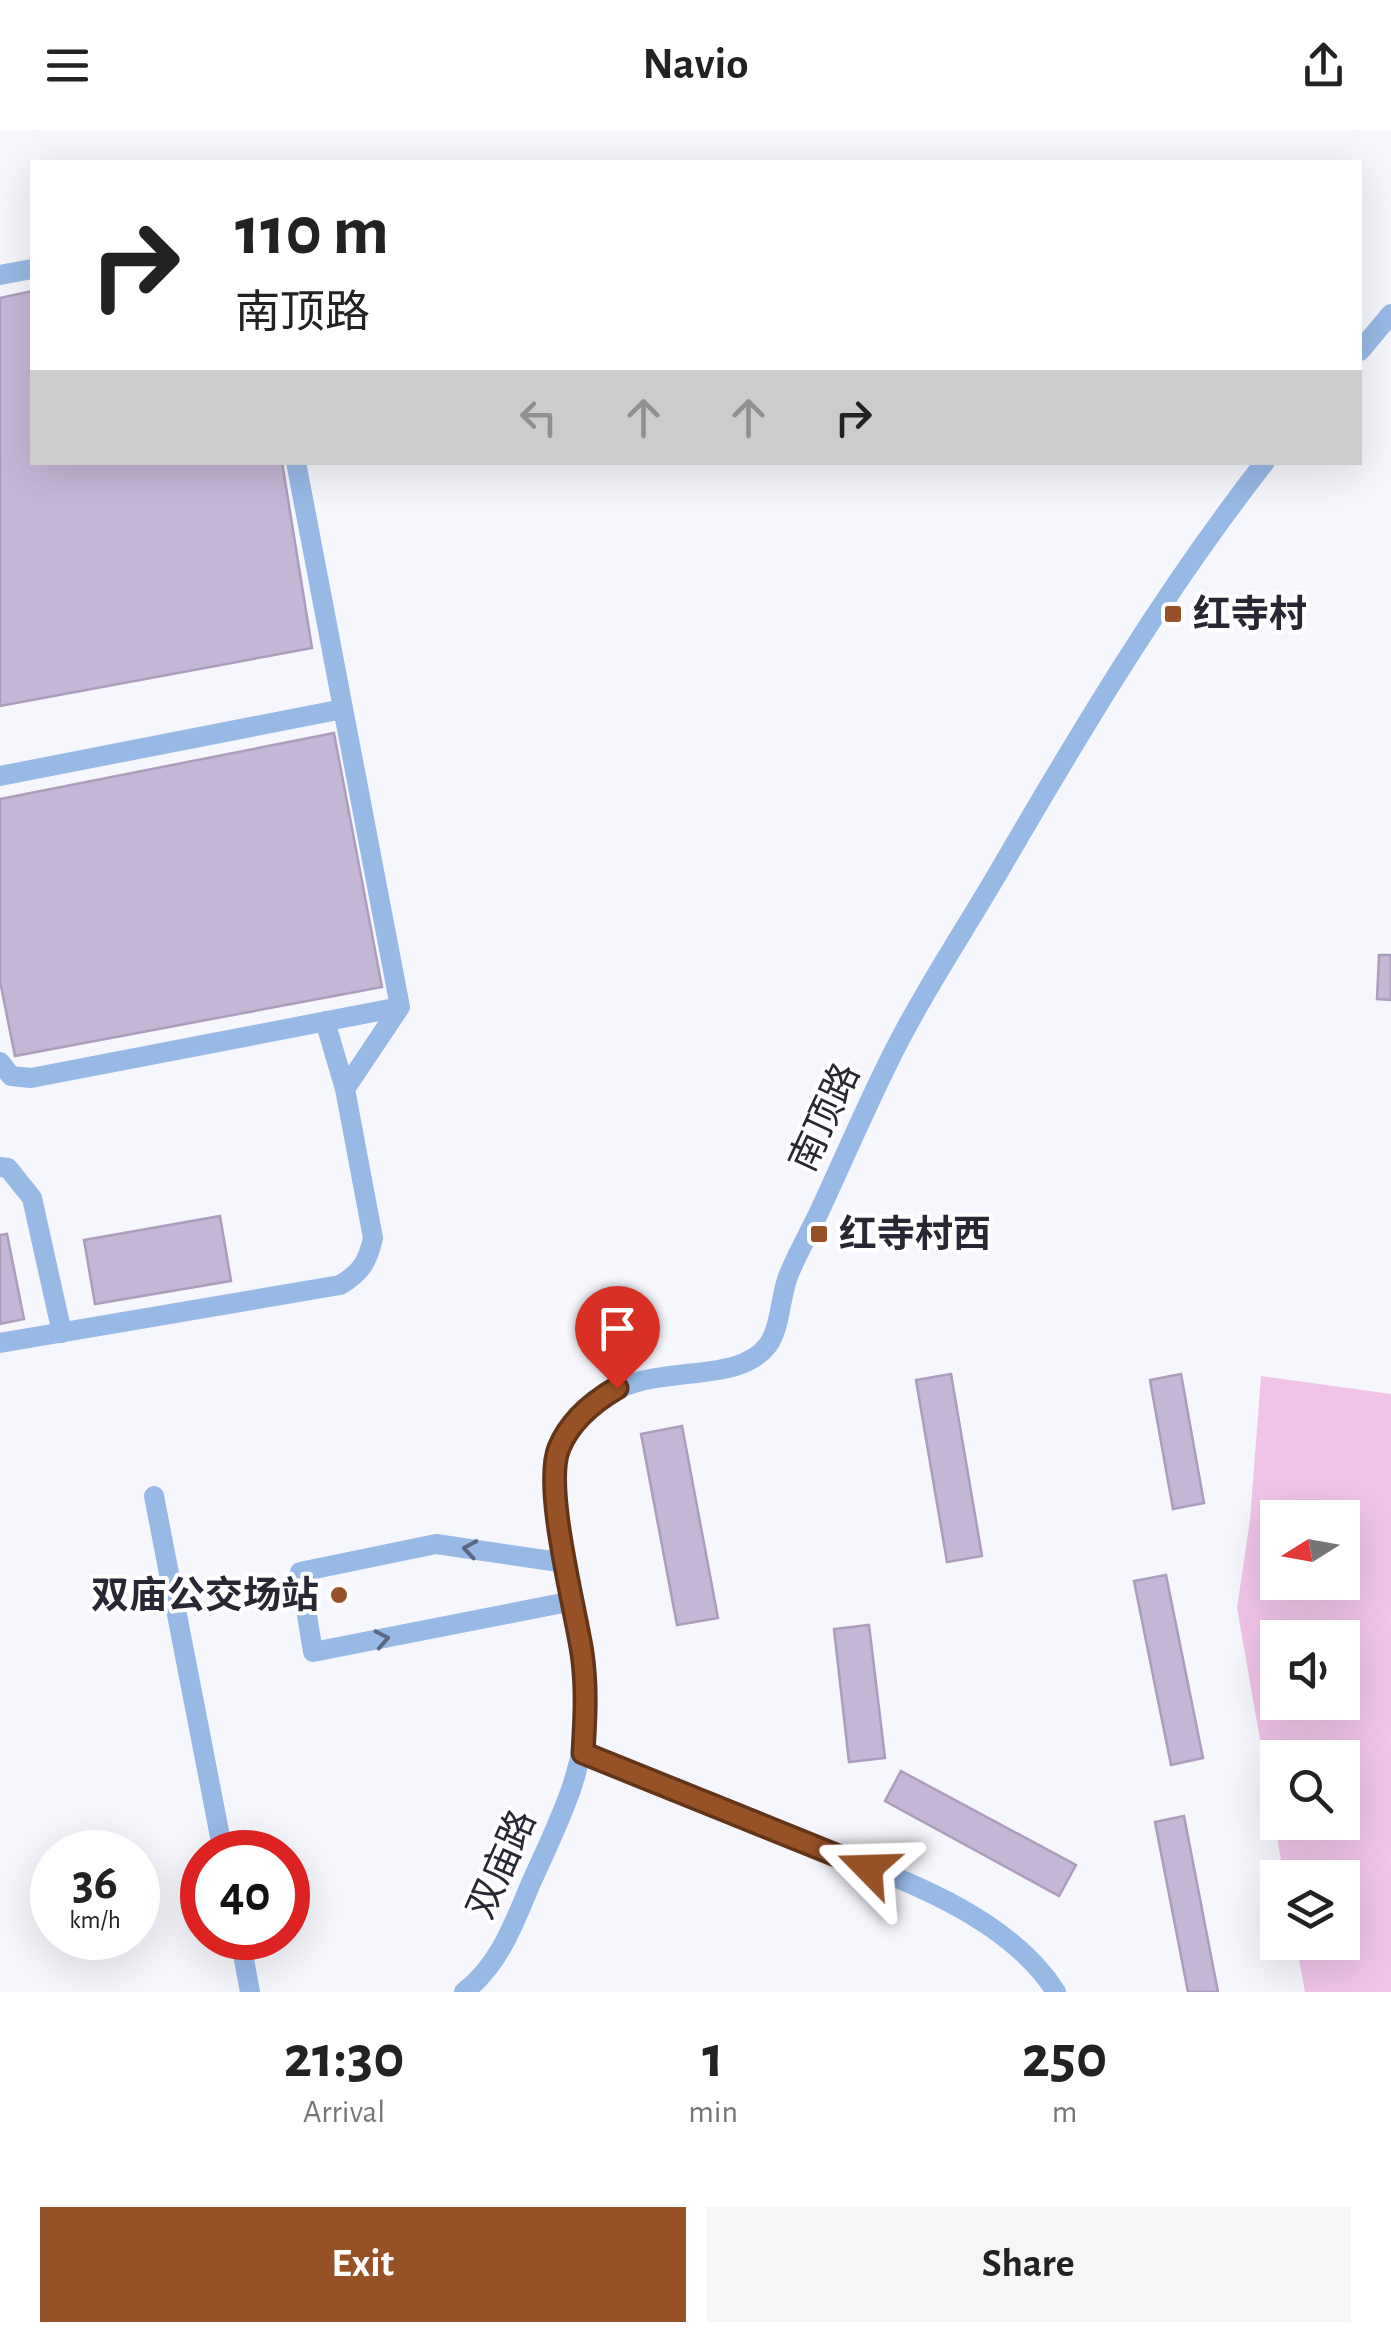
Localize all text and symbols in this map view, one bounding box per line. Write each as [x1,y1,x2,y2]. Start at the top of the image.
icon: menu [40,38,95,93]
icon: share [1296,38,1351,93]
text: Navio [643,42,748,87]
text: 110 m [235,197,389,267]
icon: right [70,200,200,330]
text: 南顶路 [235,291,370,336]
icon: left [511,390,566,445]
icon: ahead [616,390,671,445]
icon: ahead [721,390,776,445]
icon: right [826,390,881,445]
place label: 红寺村 [1193,594,1307,635]
marker: 红寺村 [1162,603,1184,625]
street label: 南顶路 [783,1057,867,1178]
place label: 红寺村西 [839,1214,991,1255]
marker: 红寺村西 [808,1223,830,1245]
pin [575,1286,660,1389]
icon: arrive [590,1301,645,1356]
north arrow [1260,1500,1360,1600]
map controls [1260,1500,1360,1960]
one-way arrow [462,1539,478,1560]
place label: 双庙公交场站 [91,1575,319,1616]
marker: 双庙公交场站 [328,1584,350,1606]
button: sound [1260,1620,1360,1720]
one-way arrow [373,1629,390,1650]
button: search [1260,1740,1360,1840]
street label: 双庙路 [460,1804,543,1925]
position arrow [816,1816,920,1920]
speed limit sign: 40 [180,1830,310,1960]
text: 36 [72,1858,118,1908]
button: layers [1260,1860,1360,1960]
text: km/h [69,1908,121,1933]
text: 21:30 [284,2028,404,2088]
text: 1 [702,2028,724,2088]
text: 250 [1022,2028,1107,2088]
text: Arrival [303,2096,385,2128]
text: min [688,2096,738,2128]
text: m [1052,2096,1077,2128]
button: Exit [40,2207,686,2322]
button: Share [706,2207,1351,2322]

